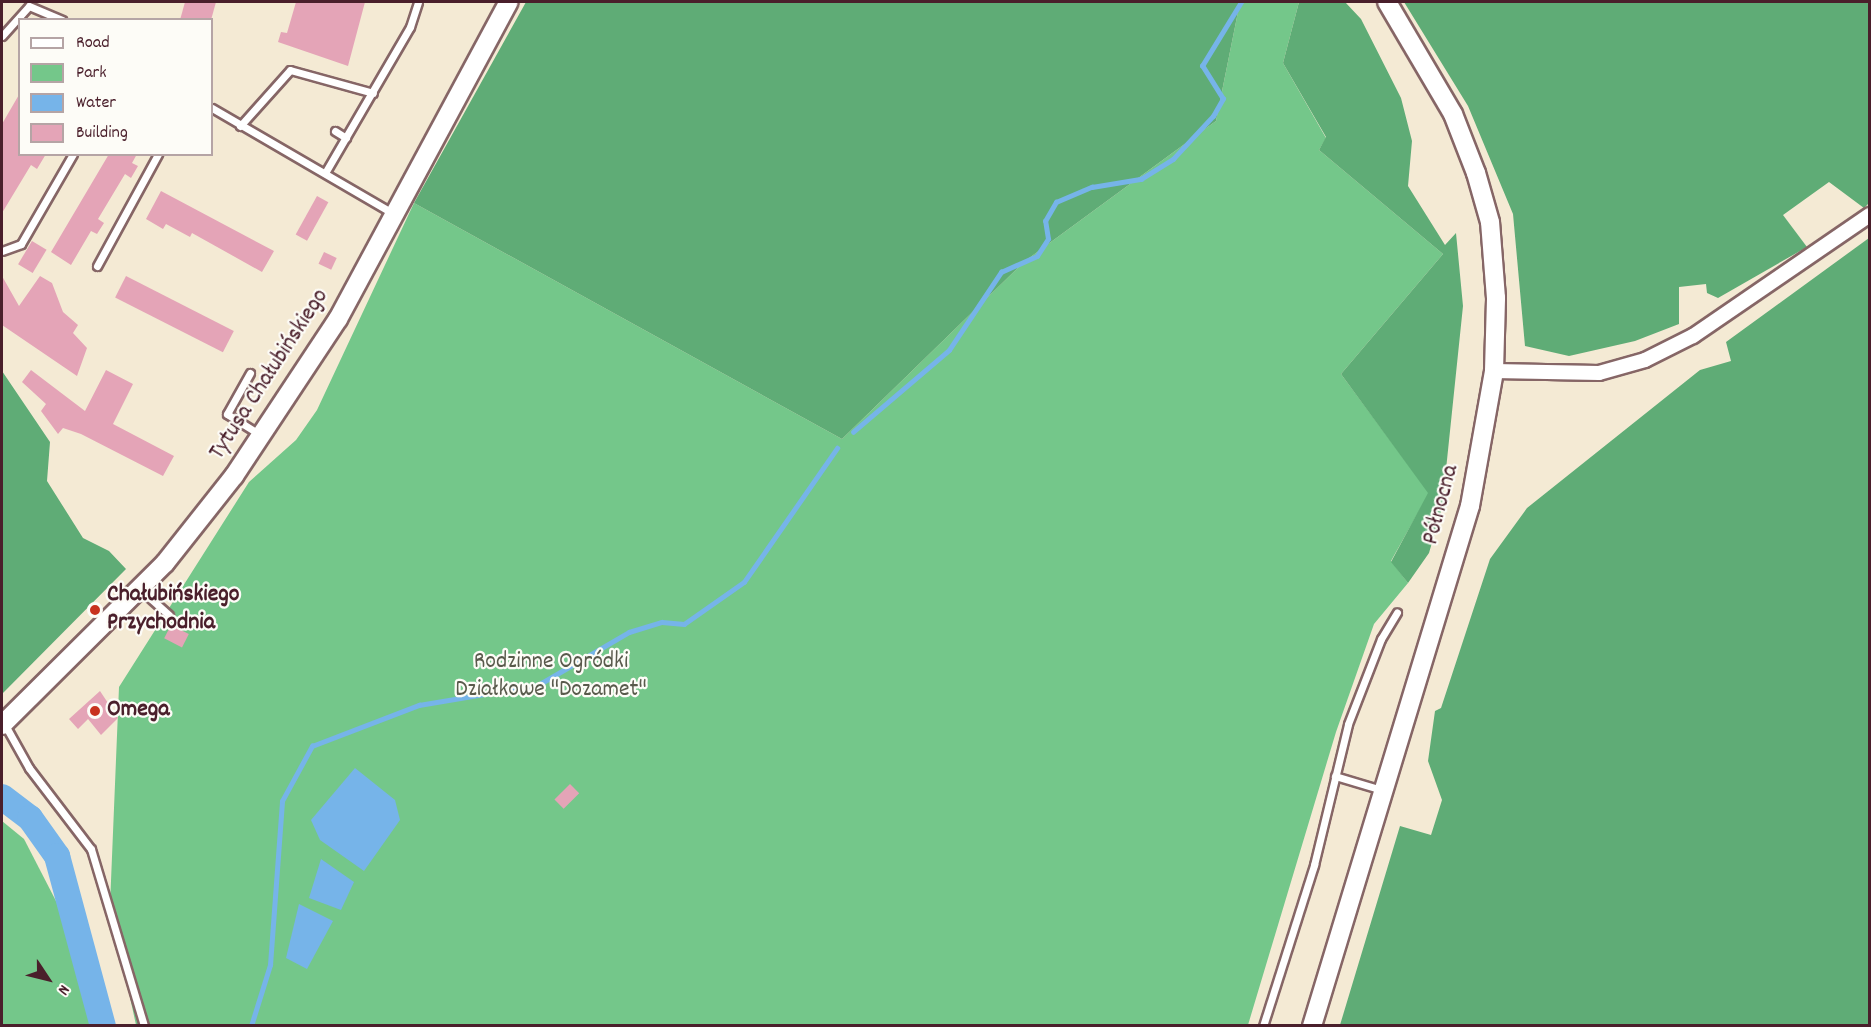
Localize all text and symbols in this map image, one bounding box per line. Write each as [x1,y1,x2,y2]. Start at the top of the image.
legend [18,18,213,156]
text: Road [76,31,110,56]
text: Park [76,61,107,86]
text: Water [76,91,116,116]
text: Building [76,121,128,146]
street label: Tytusa Chałubińskiego [204,284,336,466]
street label: Północna [1418,462,1466,548]
place label: Chałubińskiego Przychodnia [107,582,239,638]
marker: Chałubińskiego Przychodnia [88,603,102,617]
park label: Rodzinne Ogródki Działkowe "Dozamet" [455,649,647,705]
place label: Omega [107,697,170,725]
marker: Omega [88,704,102,718]
north arrow [18,949,78,1009]
text: N [51,980,75,999]

